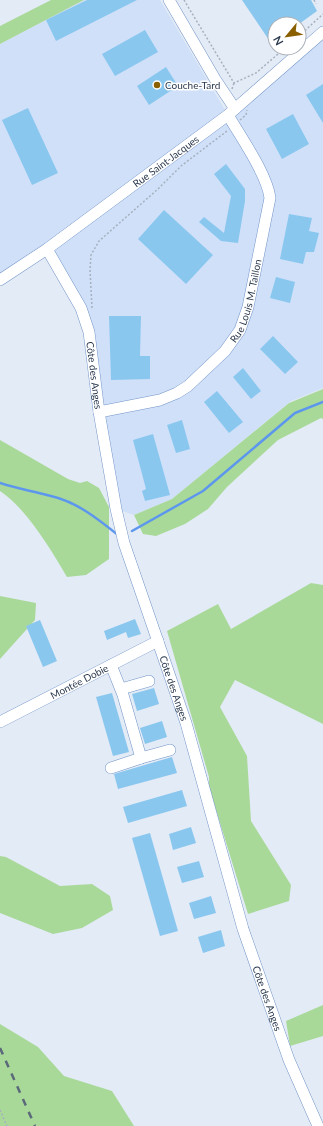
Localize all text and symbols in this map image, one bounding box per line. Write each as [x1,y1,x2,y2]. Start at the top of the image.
north arrow [267,16,307,56]
text: N [270,34,286,48]
place label: Couche-Tard [165,79,220,91]
marker: Couche-Tard [152,80,162,90]
street label: Rue Saint-Jacques [130,133,201,189]
street label: Rue Louis M. Taillon [227,258,264,345]
street label: Côte des Anges [84,341,105,410]
street label: Côte des Anges [157,654,191,722]
street label: Montée Dobie [48,662,110,701]
street label: Côte des Anges [250,964,284,1032]

